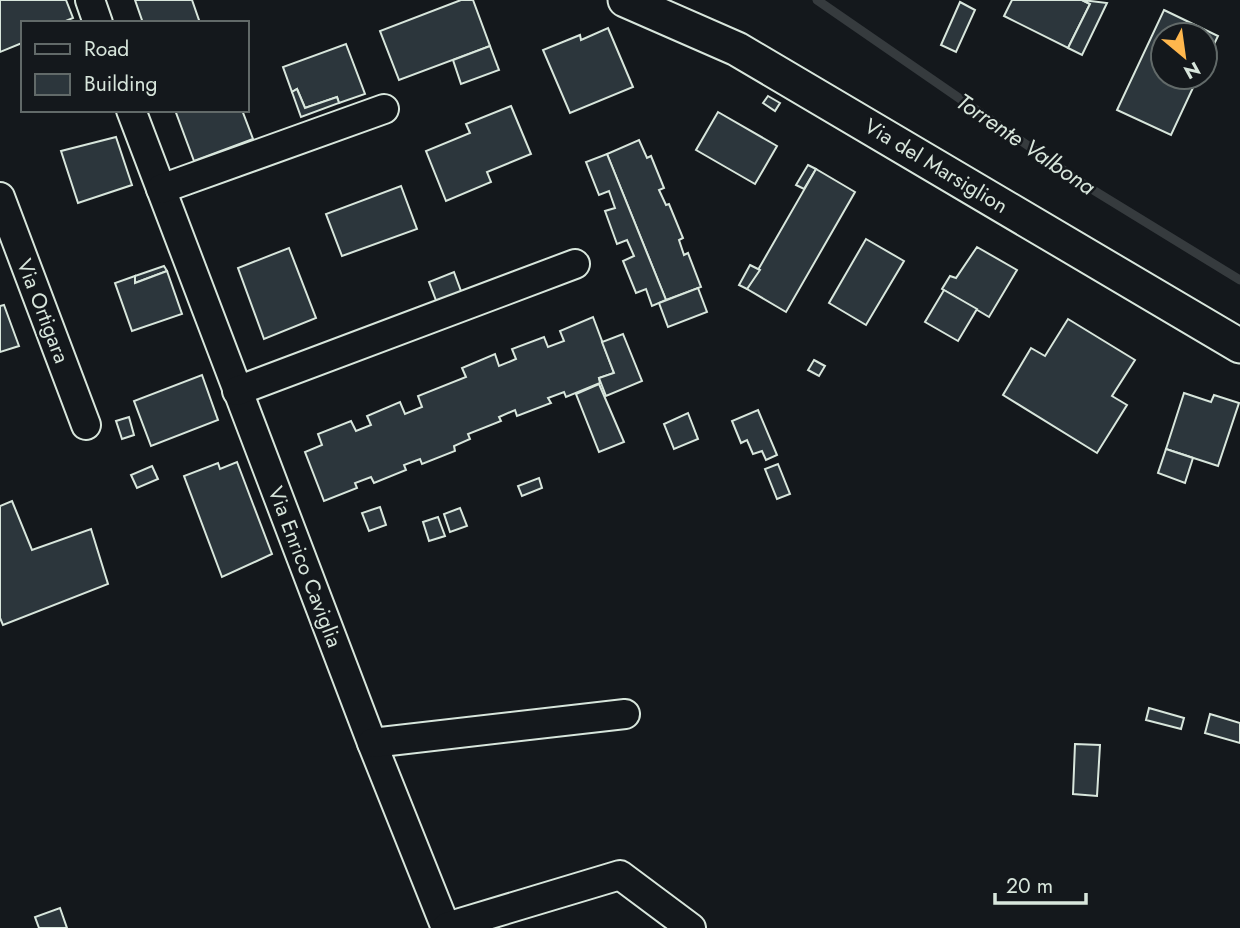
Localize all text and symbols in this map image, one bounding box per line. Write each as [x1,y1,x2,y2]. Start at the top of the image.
legend [21,21,248,112]
north arrow [1149,21,1219,91]
text: Road [84,34,129,64]
text: N [1179,55,1205,86]
text: Building [84,69,157,99]
water label: Torrente Valbona [949,85,1103,203]
street label: Via del Marsiglion [859,111,1013,221]
street label: Via Ortigara [9,255,77,367]
street label: Via Enrico Caviglia [260,482,350,652]
scale bar [995,862,1086,906]
text: 20 m [1006,871,1053,901]

